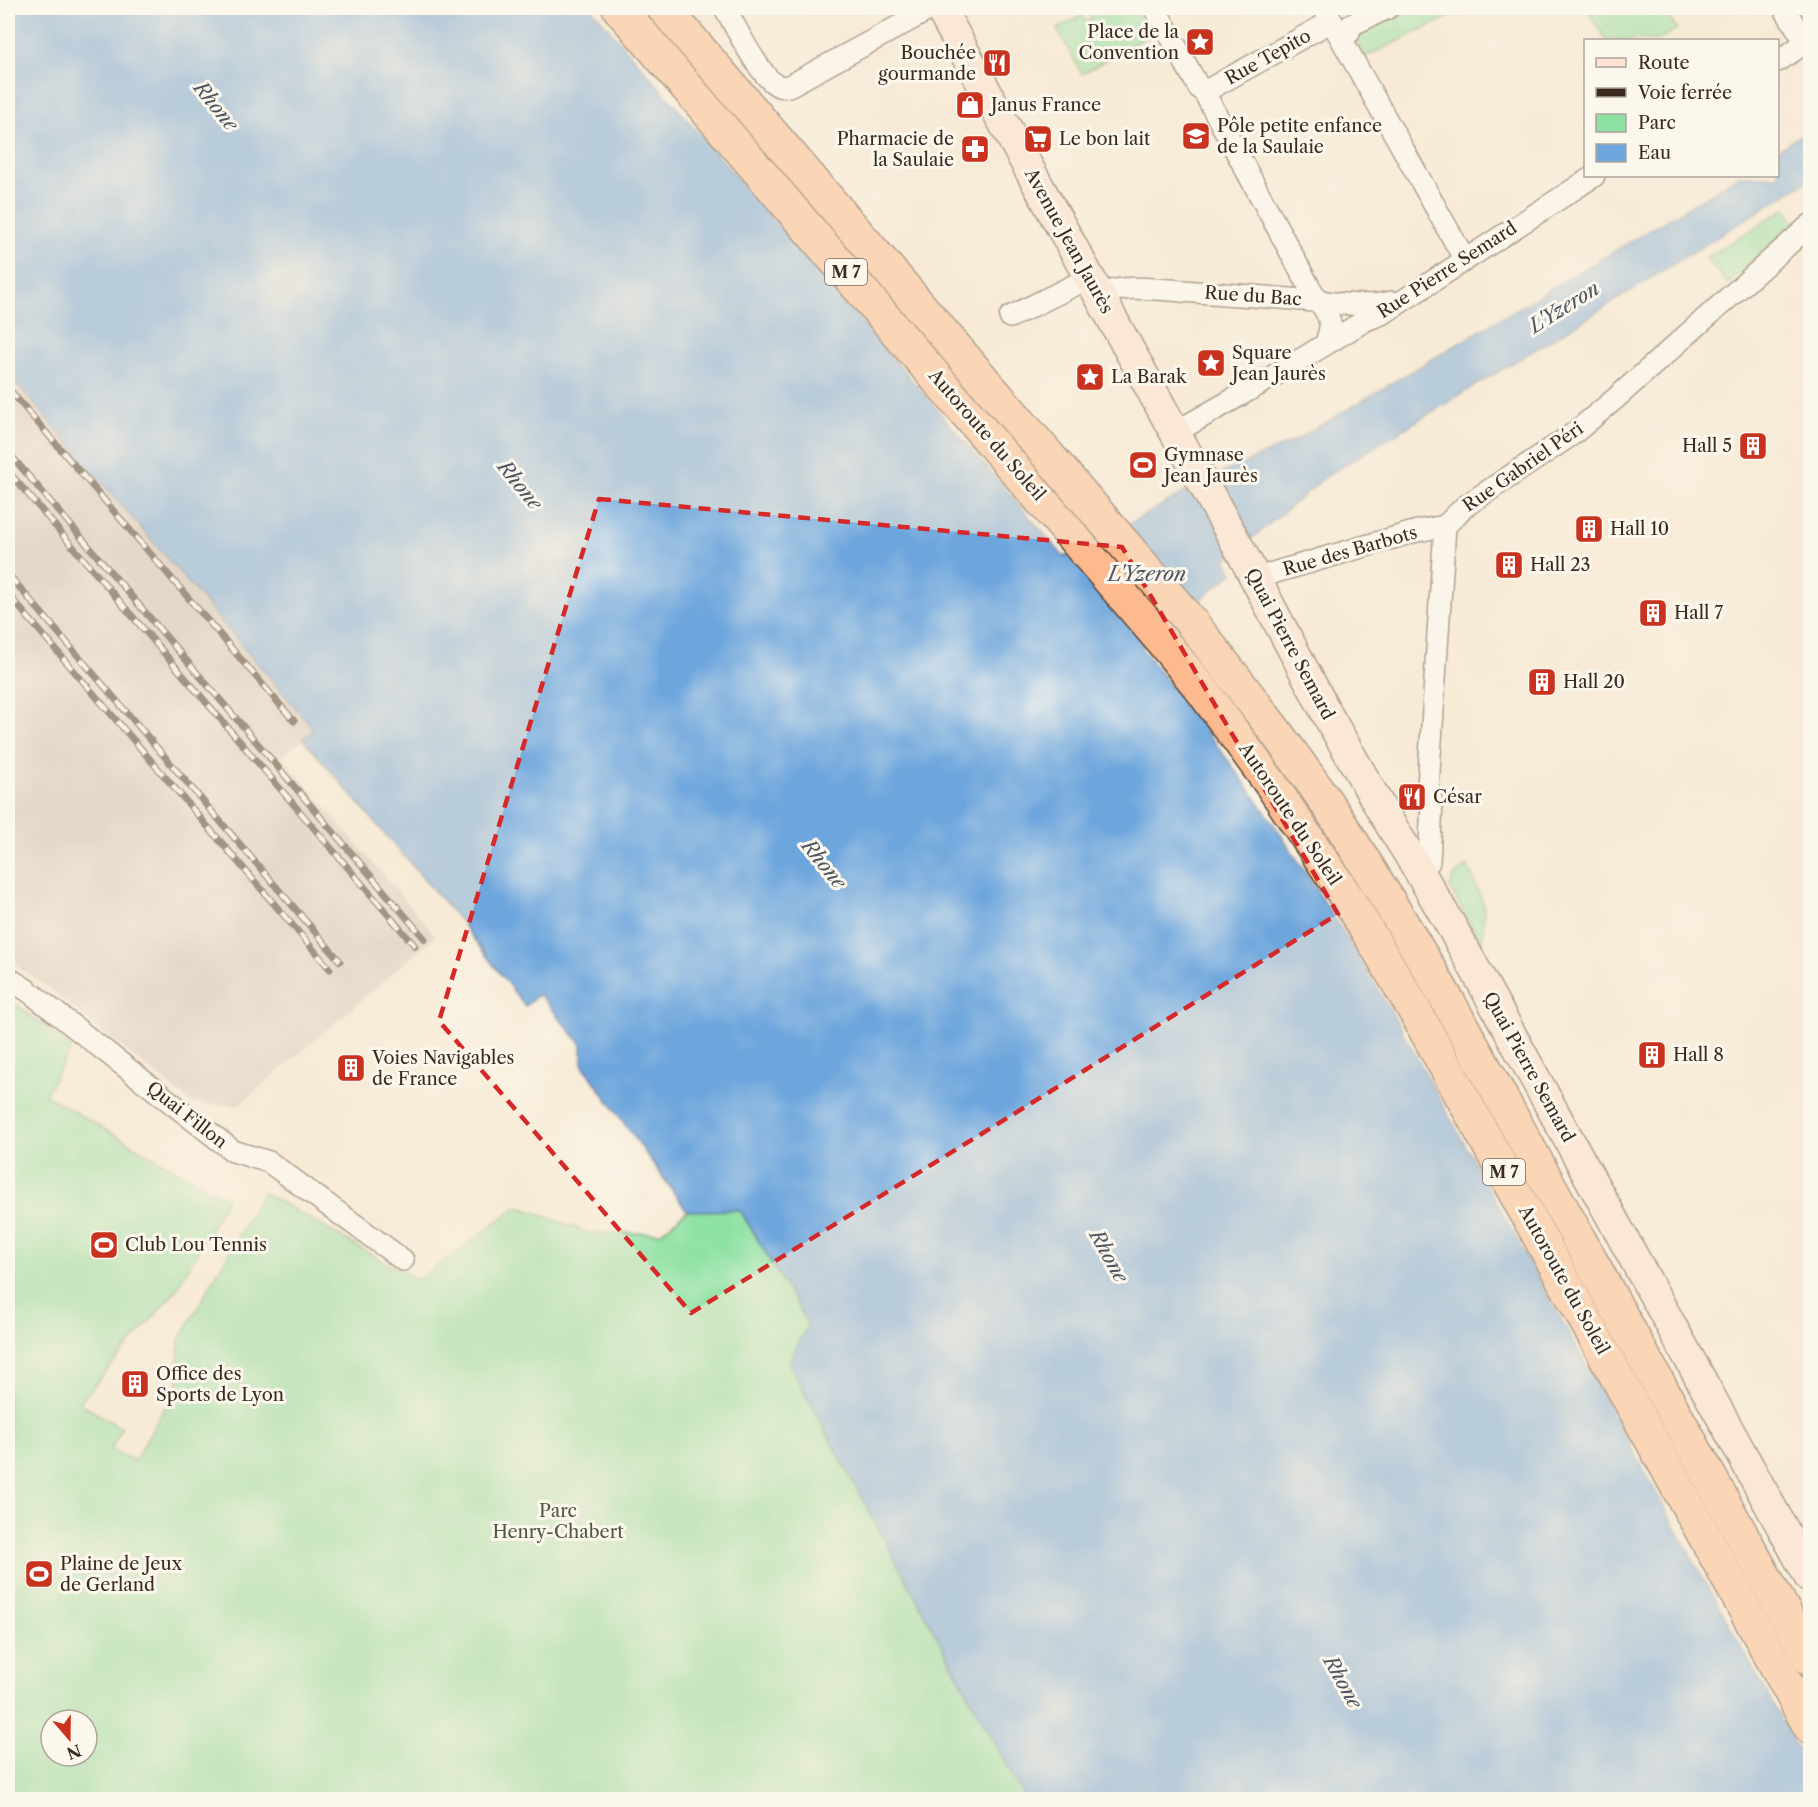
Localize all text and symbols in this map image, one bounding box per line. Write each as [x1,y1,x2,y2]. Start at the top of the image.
place label: Place de la Convention [1079,21,1179,64]
street label: Rue Tepito [1221,24,1315,90]
place icon: Place de la Convention [1184,26,1216,58]
legend [1584,39,1779,177]
place label: Bouchée gourmande [878,42,976,85]
restaurant icon: Bouchée gourmande [981,47,1013,79]
text: Route [1638,52,1690,74]
water label: Rhone [188,75,244,137]
text: Voie ferrée [1637,82,1732,104]
shop icon: Janus France [954,89,986,121]
place label: Janus France [988,94,1101,116]
text: Parc [1638,112,1676,134]
place label: Pôle petite enfance de la Saulaie [1217,115,1382,158]
school or university icon: Pôle petite enfance de la Saulaie [1180,120,1212,152]
supermarket icon: Le bon lait [1022,123,1054,155]
place label: Pharmacie de la Saulaie [837,128,954,171]
place label: Le bon lait [1059,128,1151,150]
pharmacy icon: Pharmacie de la Saulaie [959,133,991,165]
text: Eau [1638,142,1671,164]
street label: Avenue Jean Jaurès [1019,164,1118,317]
street label: Rue Pierre Semard [1373,217,1521,323]
road number: M 7 [825,259,867,285]
water label: L'Yzeron [1523,276,1604,339]
street label: Rue du Bac [1204,282,1302,310]
place label: Square Jean Jaurès [1229,342,1326,385]
place icon: Square Jean Jaurès [1195,347,1227,379]
place icon: La Barak [1074,361,1106,393]
street label: Autoroute du Soleil [923,364,1050,505]
place label: La Barak [1111,366,1188,388]
street label: Rue Gabriel Péri [1459,417,1588,517]
building icon: Hall 5 [1737,430,1769,462]
place label: Hall 5 [1682,435,1732,457]
place label: Gymnase Jean Jaurès [1161,444,1258,487]
sports icon: Gymnase Jean Jaurès [1127,449,1159,481]
water label: Rhone [492,454,548,516]
building icon: Hall 10 [1573,513,1605,545]
place label: Hall 10 [1610,518,1669,540]
street label: Rue des Barbots [1280,521,1420,581]
building icon: Hall 23 [1493,549,1525,581]
place label: Hall 23 [1530,554,1591,576]
water label: L'Yzeron [1106,562,1186,586]
street label: Quai Pierre Semard [1241,564,1339,724]
building icon: Hall 7 [1637,597,1669,629]
place label: Hall 7 [1674,602,1723,624]
building icon: Hall 20 [1526,666,1558,698]
place label: Hall 20 [1563,671,1625,693]
street label: Autoroute du Soleil [1234,738,1346,889]
restaurant icon: César [1396,781,1428,813]
place label: César [1433,786,1482,808]
water label: Rhone [796,833,852,895]
street label: Quai Pierre Semard [1479,988,1579,1146]
building icon: Hall 8 [1636,1039,1668,1071]
place label: Hall 8 [1673,1044,1724,1066]
place label: Voies Navigables de France [371,1047,514,1090]
building icon: Voies Navigables de France [335,1052,367,1084]
street label: Quai Fillon [142,1077,232,1153]
road number: M 7 [1483,1159,1525,1185]
street label: Autoroute du Soleil [1513,1201,1614,1358]
water label: Rhone [1084,1224,1134,1288]
sports icon: Club Lou Tennis [88,1229,120,1261]
place label: Club Lou Tennis [125,1234,267,1256]
place label: Office des Sports de Lyon [156,1363,284,1406]
building icon: Office des Sports de Lyon [119,1368,151,1400]
park label: Parc Henry-Chabert [492,1500,624,1543]
place label: Plaine de Jeux de Gerland [60,1553,183,1596]
sports icon: Plaine de Jeux de Gerland [23,1558,55,1590]
water label: Rhone [1318,1650,1368,1714]
north arrow [39,1708,99,1768]
text: N [64,1740,84,1764]

